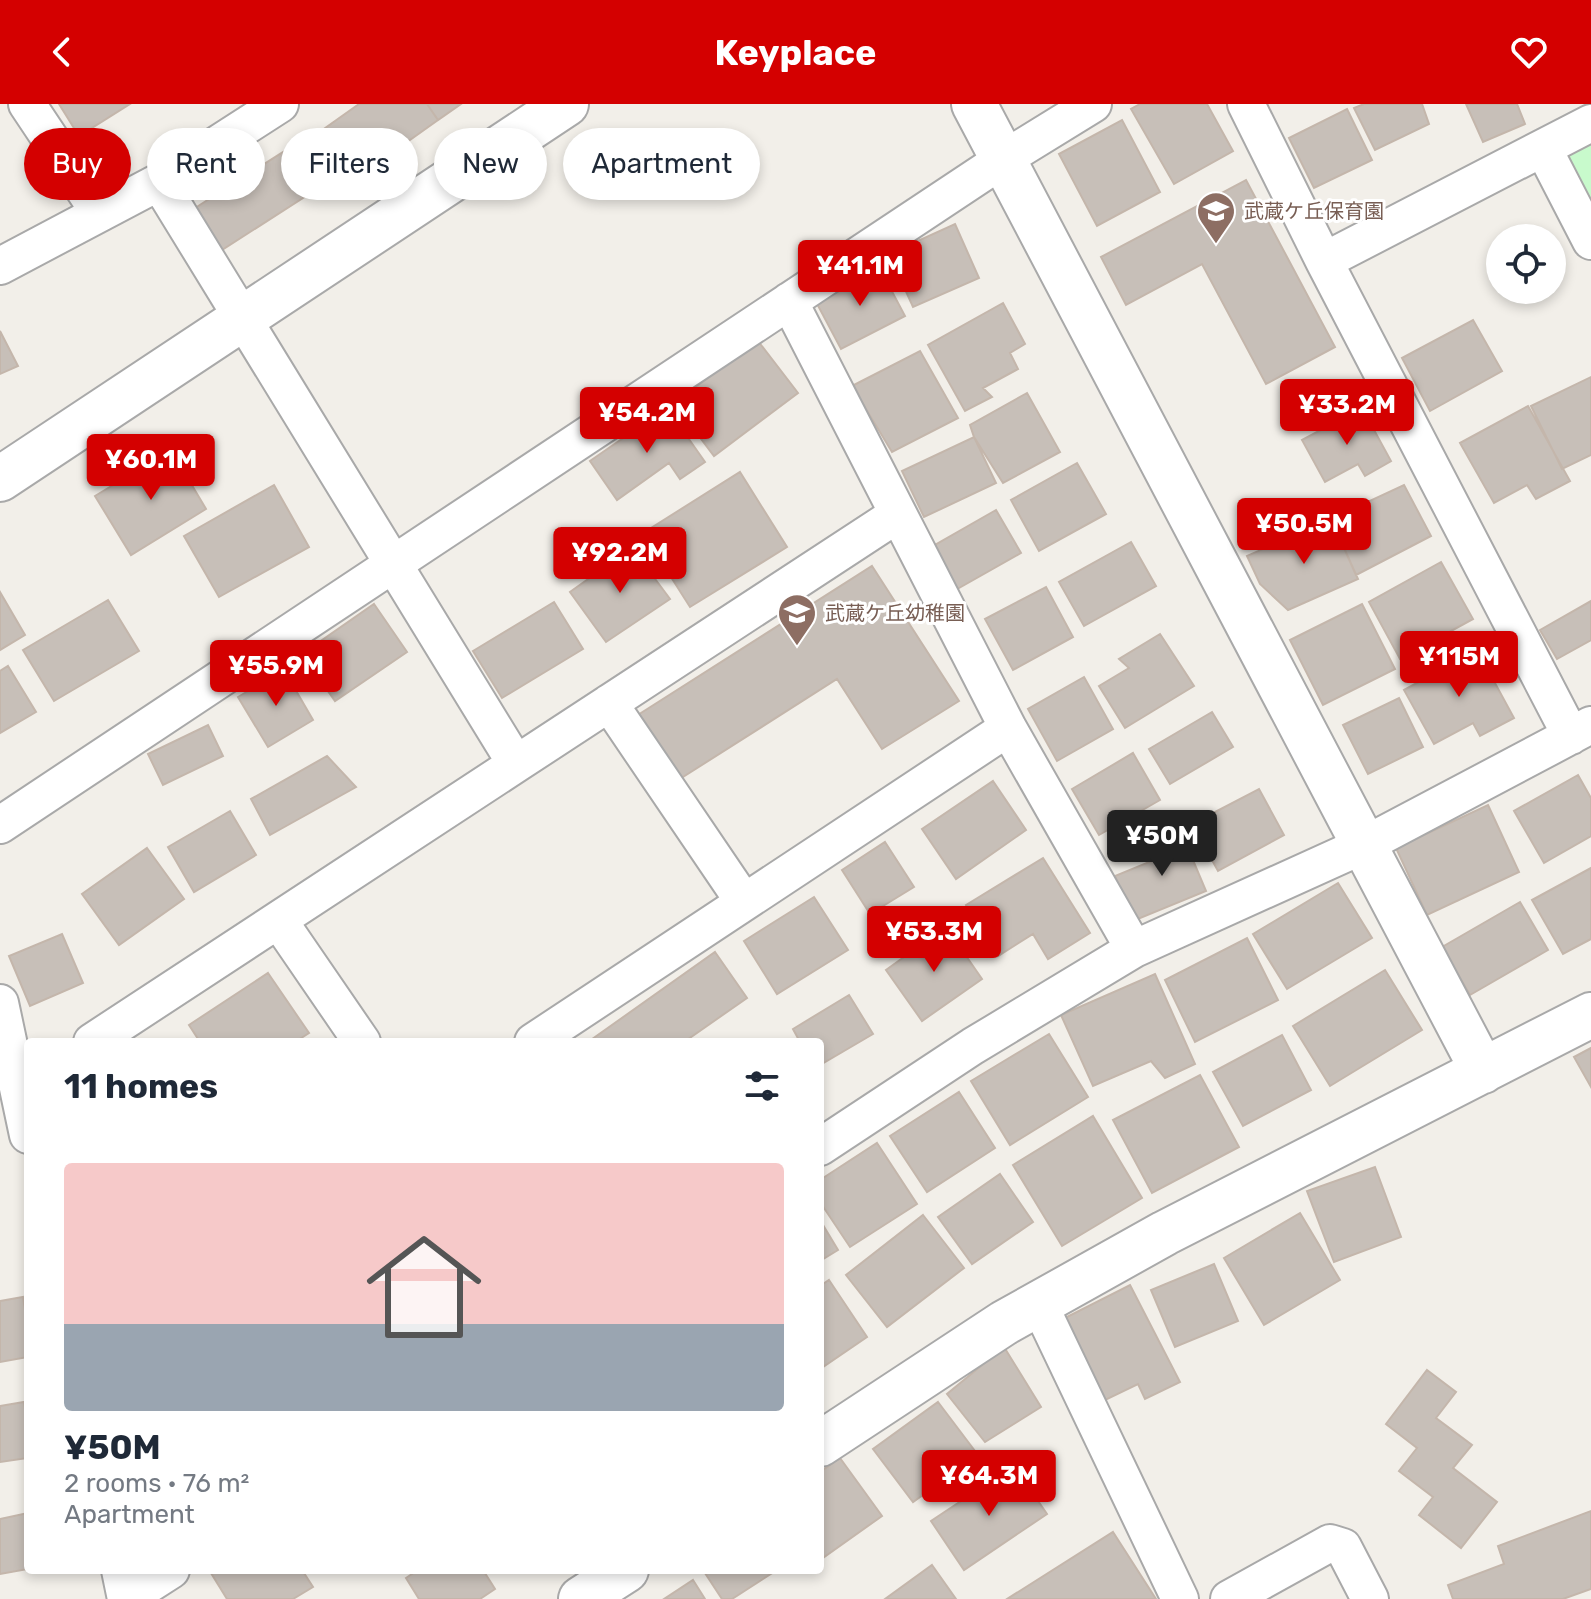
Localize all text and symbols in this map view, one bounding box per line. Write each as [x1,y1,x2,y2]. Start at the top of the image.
icon: back [40,30,84,74]
icon: heart [1507,30,1551,74]
text: Keyplace [715,31,876,74]
chip: Buy [24,128,131,200]
chip: Rent [147,128,265,200]
chip: Filters [281,128,418,200]
chip: New [434,128,547,200]
chip: Apartment [563,128,760,200]
school or university icon: 武蔵ケ丘保育園 [1195,190,1237,245]
place label: 武蔵ケ丘保育園 [1244,199,1384,223]
map controls [1486,224,1566,304]
button: locate [1486,224,1566,304]
pin: ¥41.1M [795,240,925,308]
text: ¥41.1M [816,250,904,281]
pin: ¥33.2M [1282,379,1412,447]
pin: ¥54.2M [582,387,712,455]
text: ¥33.2M [1298,389,1396,420]
text: ¥54.2M [598,397,696,428]
pin: ¥60.1M [86,434,216,502]
text: ¥60.1M [105,444,197,475]
pin: ¥50.5M [1239,498,1369,566]
text: ¥50.5M [1255,508,1353,539]
pin: ¥92.2M [555,527,685,595]
text: ¥92.2M [571,537,669,568]
school or university icon: 武蔵ケ丘幼稚園 [776,592,818,647]
place label: 武蔵ケ丘幼稚園 [825,601,965,625]
pin: ¥115M [1403,631,1515,699]
pin: ¥55.9M [211,640,341,708]
text: ¥115M [1418,641,1500,672]
text: ¥55.9M [228,650,324,681]
pin: ¥50M [1115,810,1209,878]
text: ¥50M [1125,820,1199,851]
pin: ¥53.3M [869,906,999,974]
text: ¥53.3M [885,916,983,947]
icon: filters [740,1064,784,1108]
text: 11 homes [64,1066,218,1107]
icon: home [352,1215,496,1359]
text: ¥50M [64,1427,161,1468]
pin: ¥64.3M [924,1450,1054,1518]
text: ¥64.3M [940,1460,1038,1491]
text: 2 rooms · 76 m² [64,1468,249,1499]
text: Apartment [64,1499,195,1530]

